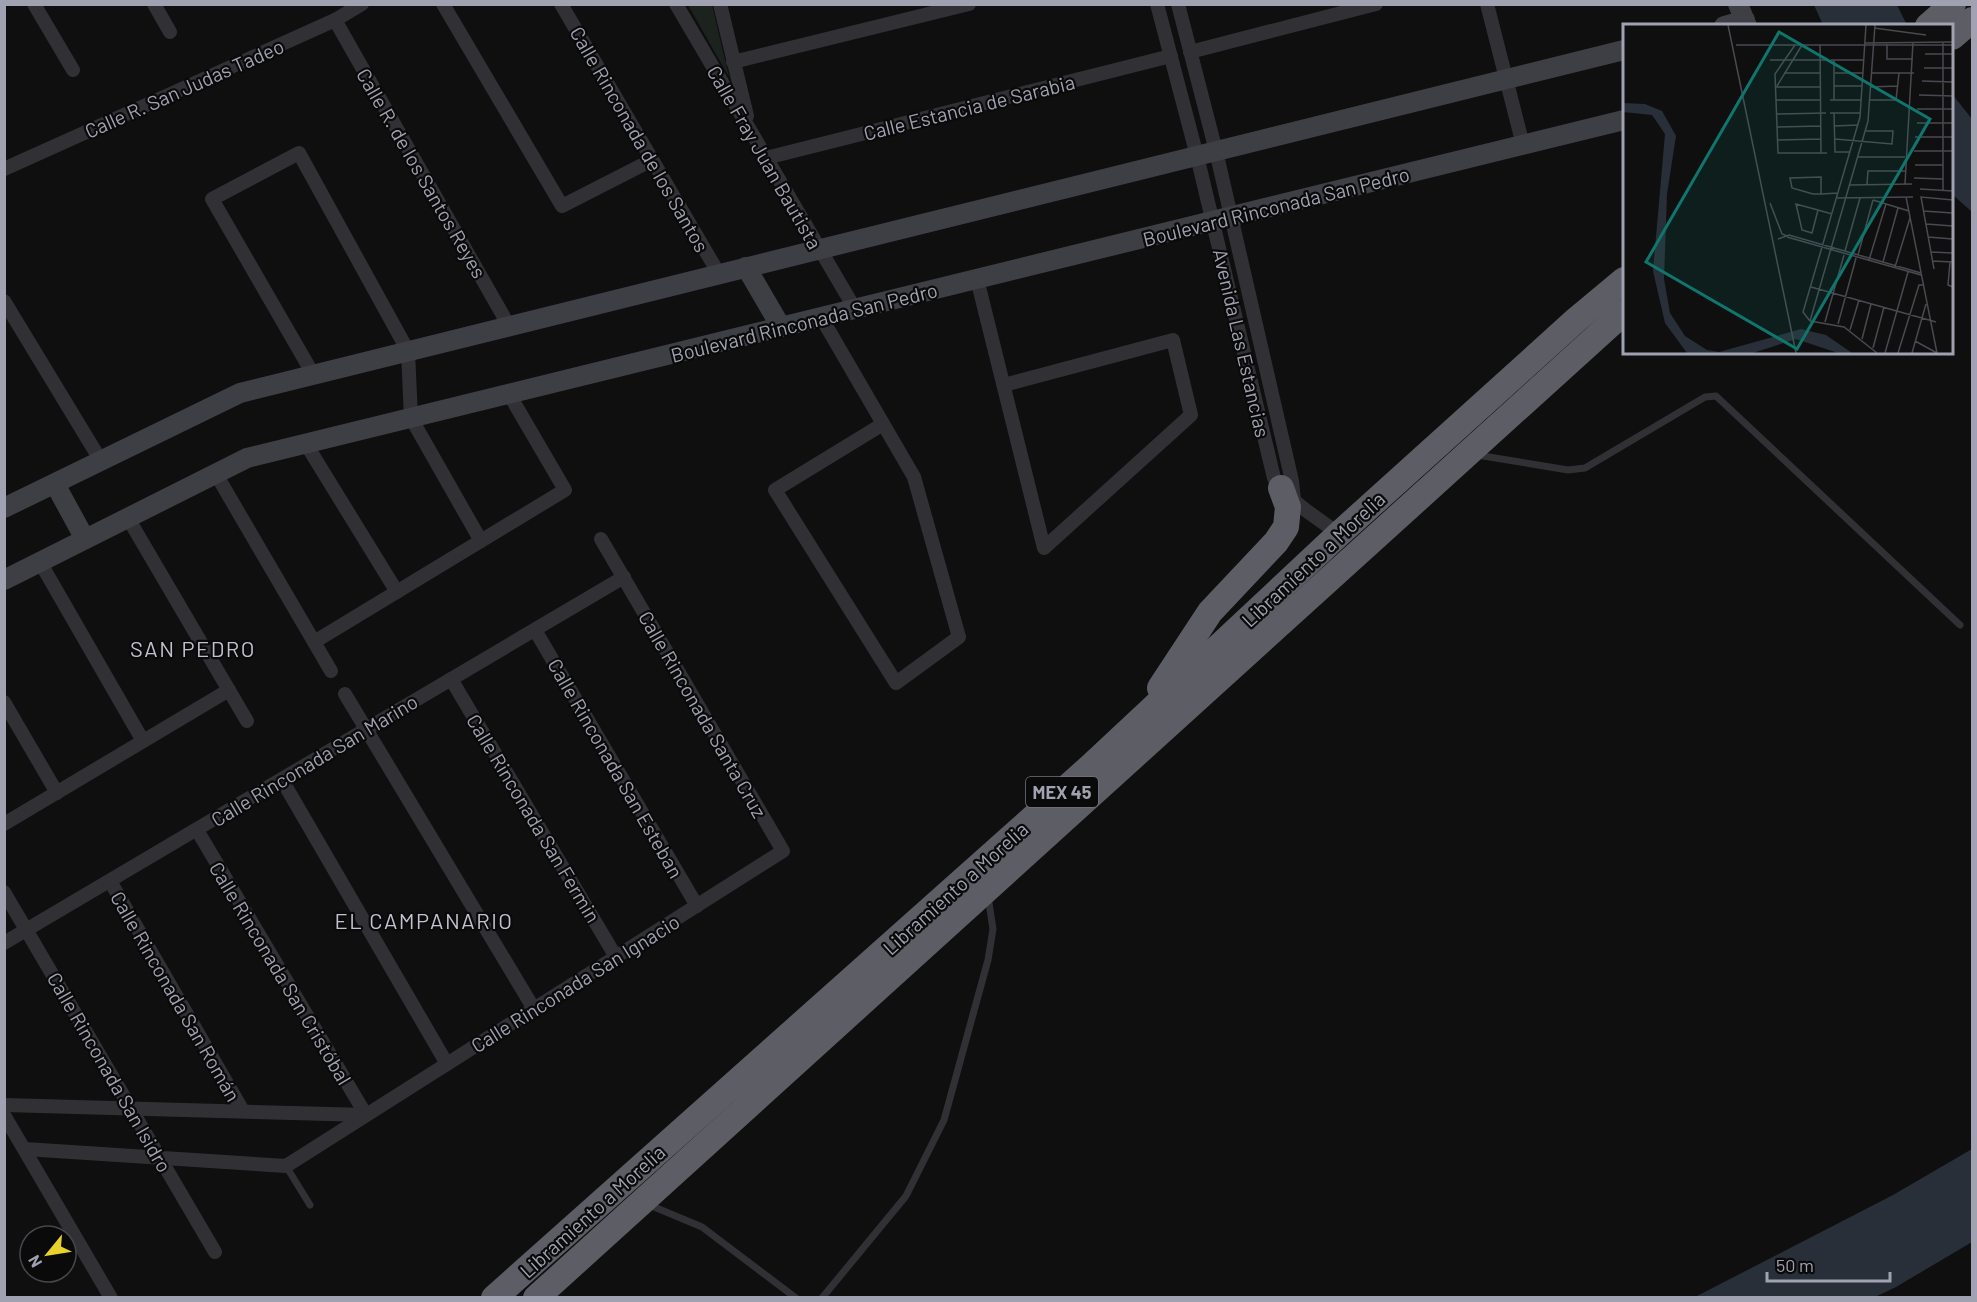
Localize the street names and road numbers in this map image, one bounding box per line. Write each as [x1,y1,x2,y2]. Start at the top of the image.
street label: Calle Rinconada de los Santos [566,22,714,256]
street label: Calle R. San Judas Tadeo [81,33,287,143]
street label: Calle Fray Juan Bautista [703,61,827,253]
street label: Calle R. de los Santos Reyes [352,64,492,282]
street label: Calle Estancia de Sarabia [861,69,1077,145]
street label: Boulevard Rinconada San Pedro [1140,161,1412,251]
street label: Avenida Las Estancias [1209,246,1275,440]
street label: Boulevard Rinconada San Pedro [668,277,940,367]
street label: Libramiento a Morelia [1236,486,1390,632]
street label: Calle Rinconada Santa Cruz [634,606,772,822]
street label: Calle Rinconada San Esteban [543,654,689,882]
street label: Calle Rinconada San Marino [206,689,422,831]
street label: Calle Rinconada San Fermin [462,709,606,927]
road number: MEX 45 [1026,777,1098,807]
street label: Libramiento a Morelia [877,817,1033,959]
street label: Calle Rinconada San Cristóbal [205,857,357,1089]
street label: Calle Rinconada San Román [106,887,246,1105]
street label: Calle Rinconada San Ignacio [466,909,684,1057]
street label: Calle Rinconada San Isidro [43,968,177,1176]
street label: Libramiento a Morelia [514,1140,670,1282]

